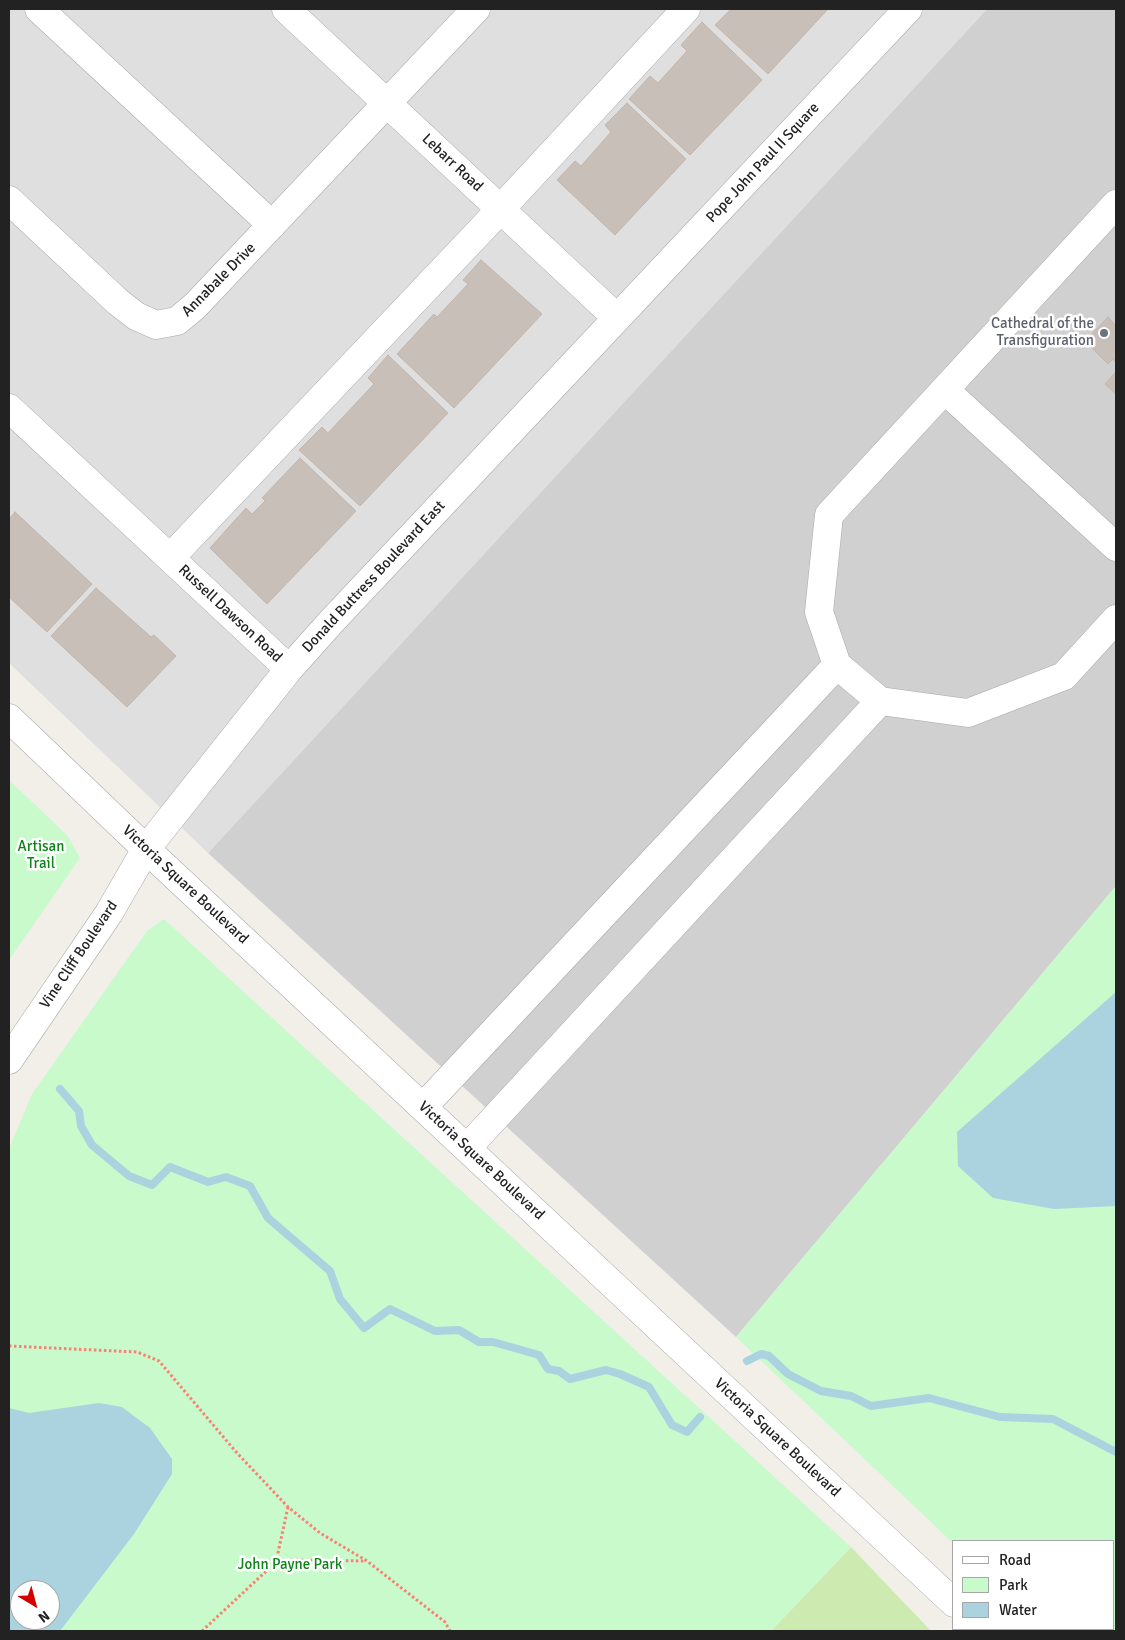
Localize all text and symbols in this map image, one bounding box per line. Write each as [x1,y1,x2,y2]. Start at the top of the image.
street label: Pope John Paul II Square [703,99,823,227]
street label: Lebarr Road [418,130,486,196]
street label: Annabale Drive [178,239,260,321]
place label: Cathedral of the Transfiguration [991,315,1094,350]
marker: Cathedral of the Transfiguration [1098,327,1110,339]
street label: Donald Buttress Boulevard East [299,497,449,657]
street label: Russell Dawson Road [174,561,286,667]
street label: Victoria Square Boulevard [118,822,252,948]
park label: Artisan Trail [18,838,64,873]
street label: Vine Cliff Boulevard [36,898,122,1012]
street label: Victoria Square Boulevard [414,1098,548,1224]
street label: Victoria Square Boulevard [710,1375,844,1501]
legend [952,1540,1115,1630]
text: Road [999,1551,1031,1569]
park label: John Payne Park [238,1556,342,1574]
text: Park [999,1576,1028,1594]
north arrow [10,1580,60,1630]
text: Water [999,1601,1037,1619]
text: N [35,1607,53,1626]

